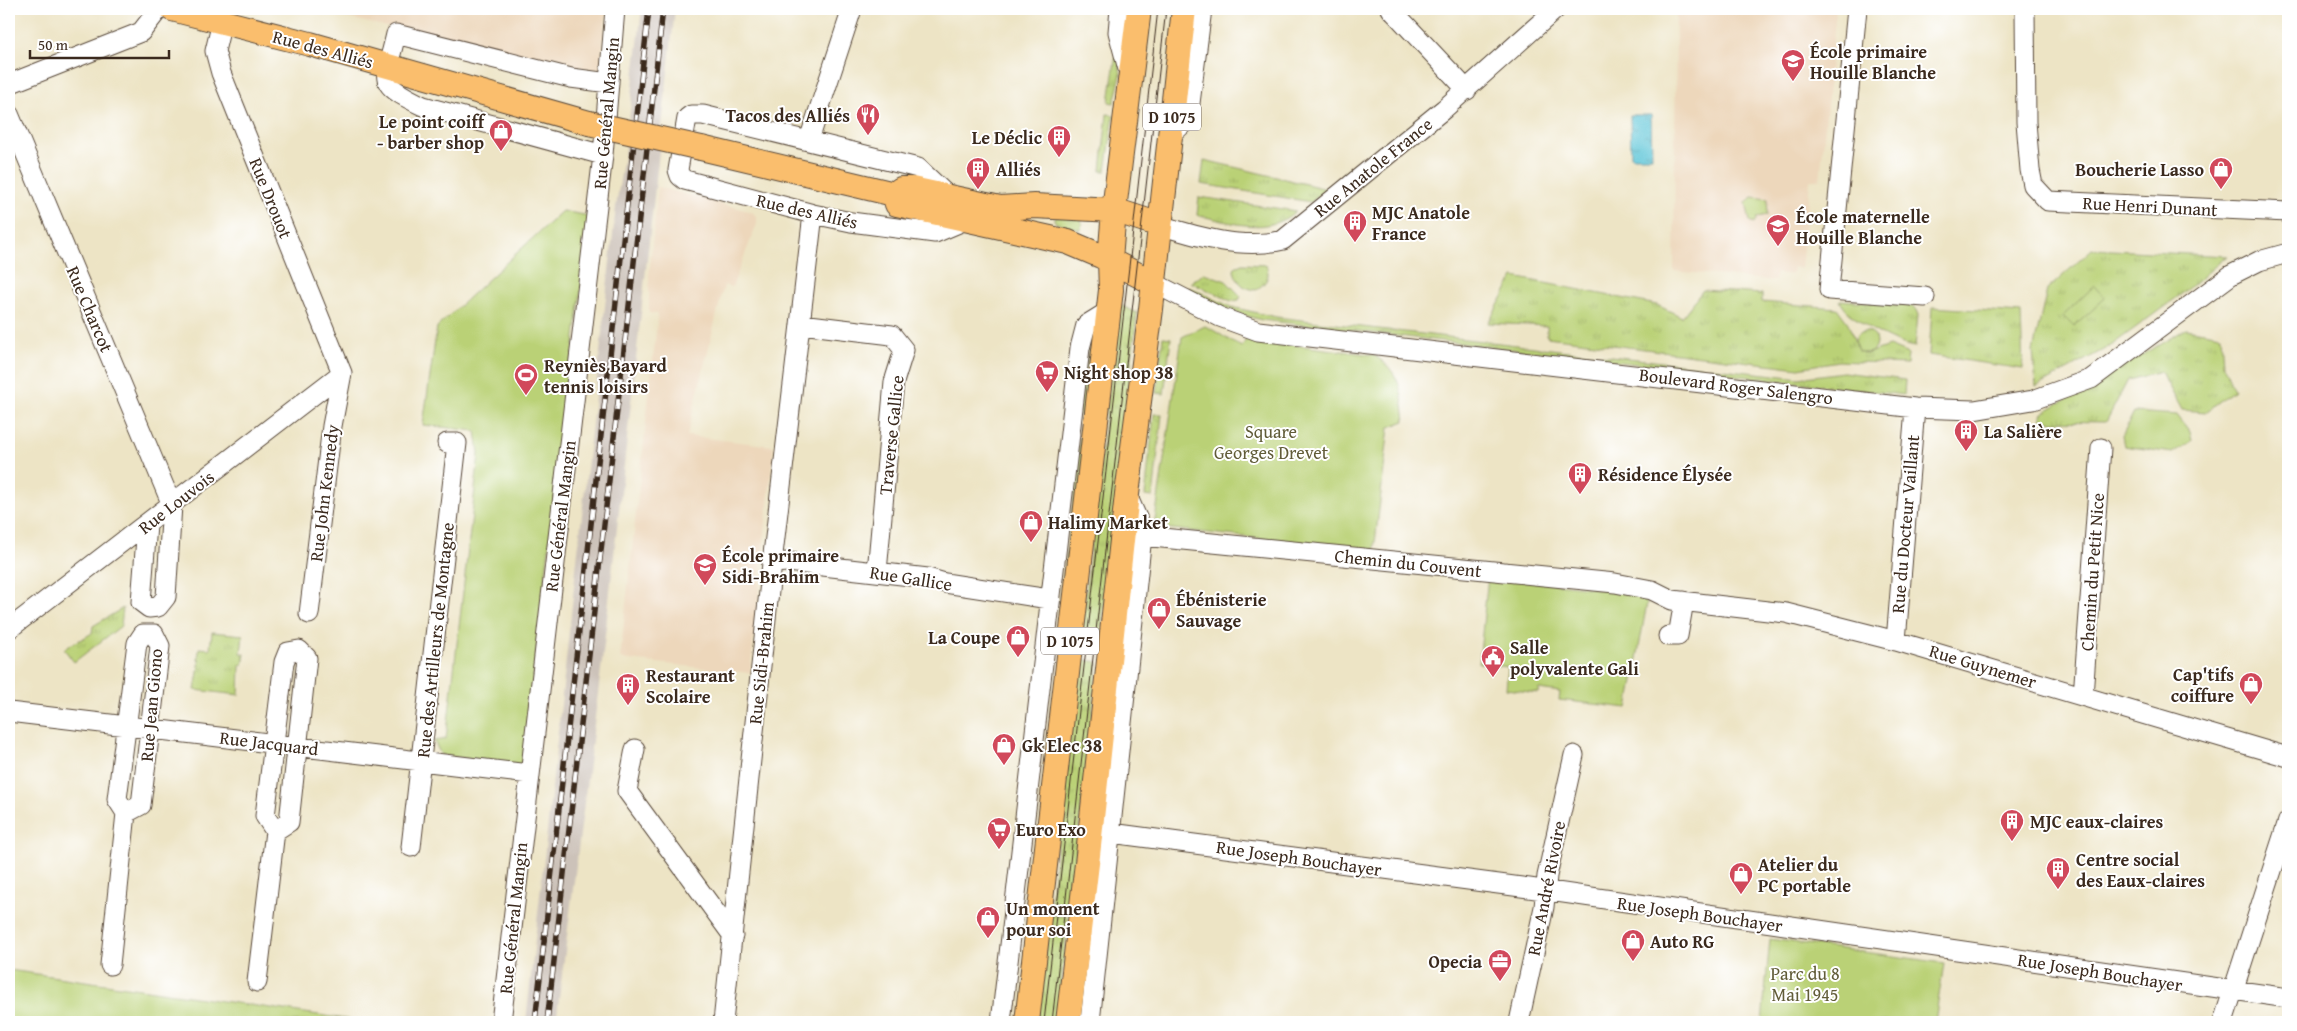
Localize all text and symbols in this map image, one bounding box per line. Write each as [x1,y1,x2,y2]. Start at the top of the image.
street label: Rue des Alliés [270,23,376,75]
scale bar [30,28,169,60]
text: 50 m [38,34,69,55]
street label: Rue Général Mangin [586,36,626,190]
place label: École primaire Houille Blanche [1810,38,1936,86]
school or university icon: École primaire Houille Blanche [1780,48,1806,82]
place label: Tacos des Alliés [726,102,850,129]
restaurant icon: Tacos des Alliés [855,102,881,136]
road number: D 1075 [1143,104,1201,130]
place label: Le point coiff - barber shop [377,108,486,156]
street label: Rue Anatole France [1308,111,1438,223]
shop icon: Le point coiff - barber shop [488,118,514,152]
place label: Le Déclic [972,124,1042,151]
building icon: Le Déclic [1046,124,1072,158]
street label: Rue Drouot [243,154,300,243]
building icon: Alliés [965,156,991,190]
place label: Alliés [996,156,1041,183]
place label: Boucherie Lasso [2075,156,2204,183]
shop icon: Boucherie Lasso [2208,156,2234,190]
street label: Rue des Alliés [754,186,860,236]
street label: Rue Henri Dunant [2082,189,2219,223]
place label: MJC Anatole France [1372,199,1470,247]
place label: École maternelle Houille Blanche [1796,203,1930,251]
building icon: MJC Anatole France [1342,209,1368,243]
school or university icon: École maternelle Houille Blanche [1765,213,1791,247]
street label: Rue Charcot [60,262,121,357]
place label: Reyniès Bayard tennis loisirs [544,352,668,400]
supermarket icon: Night shop 38 [1034,359,1060,393]
place label: Night shop 38 [1064,359,1173,386]
street label: Boulevard Roger Salengro [1638,361,1834,411]
sports icon: Reyniès Bayard tennis loisirs [513,362,539,396]
street label: Traverse Gallice [871,374,911,496]
park label: Square Georges Drevet [1214,418,1329,466]
building icon: La Salière [1953,418,1979,452]
place label: La Salière [1984,418,2062,445]
street label: Rue John Kennedy [302,423,346,563]
street label: Rue du Docteur Vaillant [1884,433,1926,614]
street label: Rue Général Mangin [537,439,583,593]
building icon: Résidence Élysée [1567,461,1593,495]
place label: Résidence Élysée [1598,461,1732,488]
street label: Rue Louvois [132,464,220,540]
street label: Chemin du Petit Nice [2073,492,2111,652]
shop icon: Halimy Market [1018,509,1044,543]
place label: Halimy Market [1048,509,1168,536]
street label: Rue des Artilleurs de Montagne [409,521,461,759]
place label: École primaire Sidi-Brahim [722,542,839,590]
street label: Chemin du Couvent [1333,542,1483,584]
school or university icon: École primaire Sidi-Brahim [692,552,718,586]
street label: Rue Gallice [868,558,954,598]
place label: Ébénisterie Sauvage [1176,586,1267,634]
shop icon: Ébénisterie Sauvage [1146,596,1172,630]
street label: Rue Sidi-Brahim [741,600,781,726]
place label: La Coupe [928,624,1000,651]
shop icon: La Coupe [1005,624,1031,658]
road number: D 1075 [1041,627,1099,654]
place label: Salle polyvalente Gali [1510,634,1639,682]
street label: Rue Guynemer [1926,637,2041,695]
public building icon: Salle polyvalente Gali [1480,644,1506,678]
street label: Rue Jean Giono [133,647,169,763]
place label: Cap'tifs coiffure [2171,661,2234,709]
place label: Restaurant Scolaire [646,662,735,710]
shop icon: Cap'tifs coiffure [2238,671,2264,705]
building icon: Restaurant Scolaire [615,672,641,706]
street label: Rue Jacquard [218,724,320,762]
shop icon: Gk Elec 38 [991,732,1017,766]
place label: Gk Elec 38 [1022,732,1102,759]
building icon: MJC eaux-claires [1999,808,2025,842]
place label: MJC eaux-claires [2030,808,2163,835]
supermarket icon: Euro Exo [986,816,1012,850]
place label: Euro Exo [1016,816,1086,843]
street label: Rue André Rivoire [1520,818,1572,958]
street label: Rue Joseph Bouchayer [1215,833,1384,883]
street label: Rue Général Mangin [492,841,534,995]
place label: Centre social des Eaux-claires [2076,846,2205,894]
place label: Atelier du PC portable [1758,851,1851,899]
building icon: Centre social des Eaux-claires [2045,856,2071,890]
shop icon: Atelier du PC portable [1728,861,1754,895]
street label: Rue Joseph Bouchayer [1616,889,1785,939]
place label: Un moment pour soi [1006,895,1100,943]
shop icon: Un moment pour soi [975,905,1001,939]
shop icon: Auto RG [1620,928,1646,962]
place label: Auto RG [1650,928,1714,955]
street label: Rue Joseph Bouchayer [2016,946,2185,998]
place label: Opecia [1428,948,1483,975]
office icon: Opecia [1487,948,1513,982]
park label: Parc du 8 Mai 1945 [1770,960,1840,1008]

